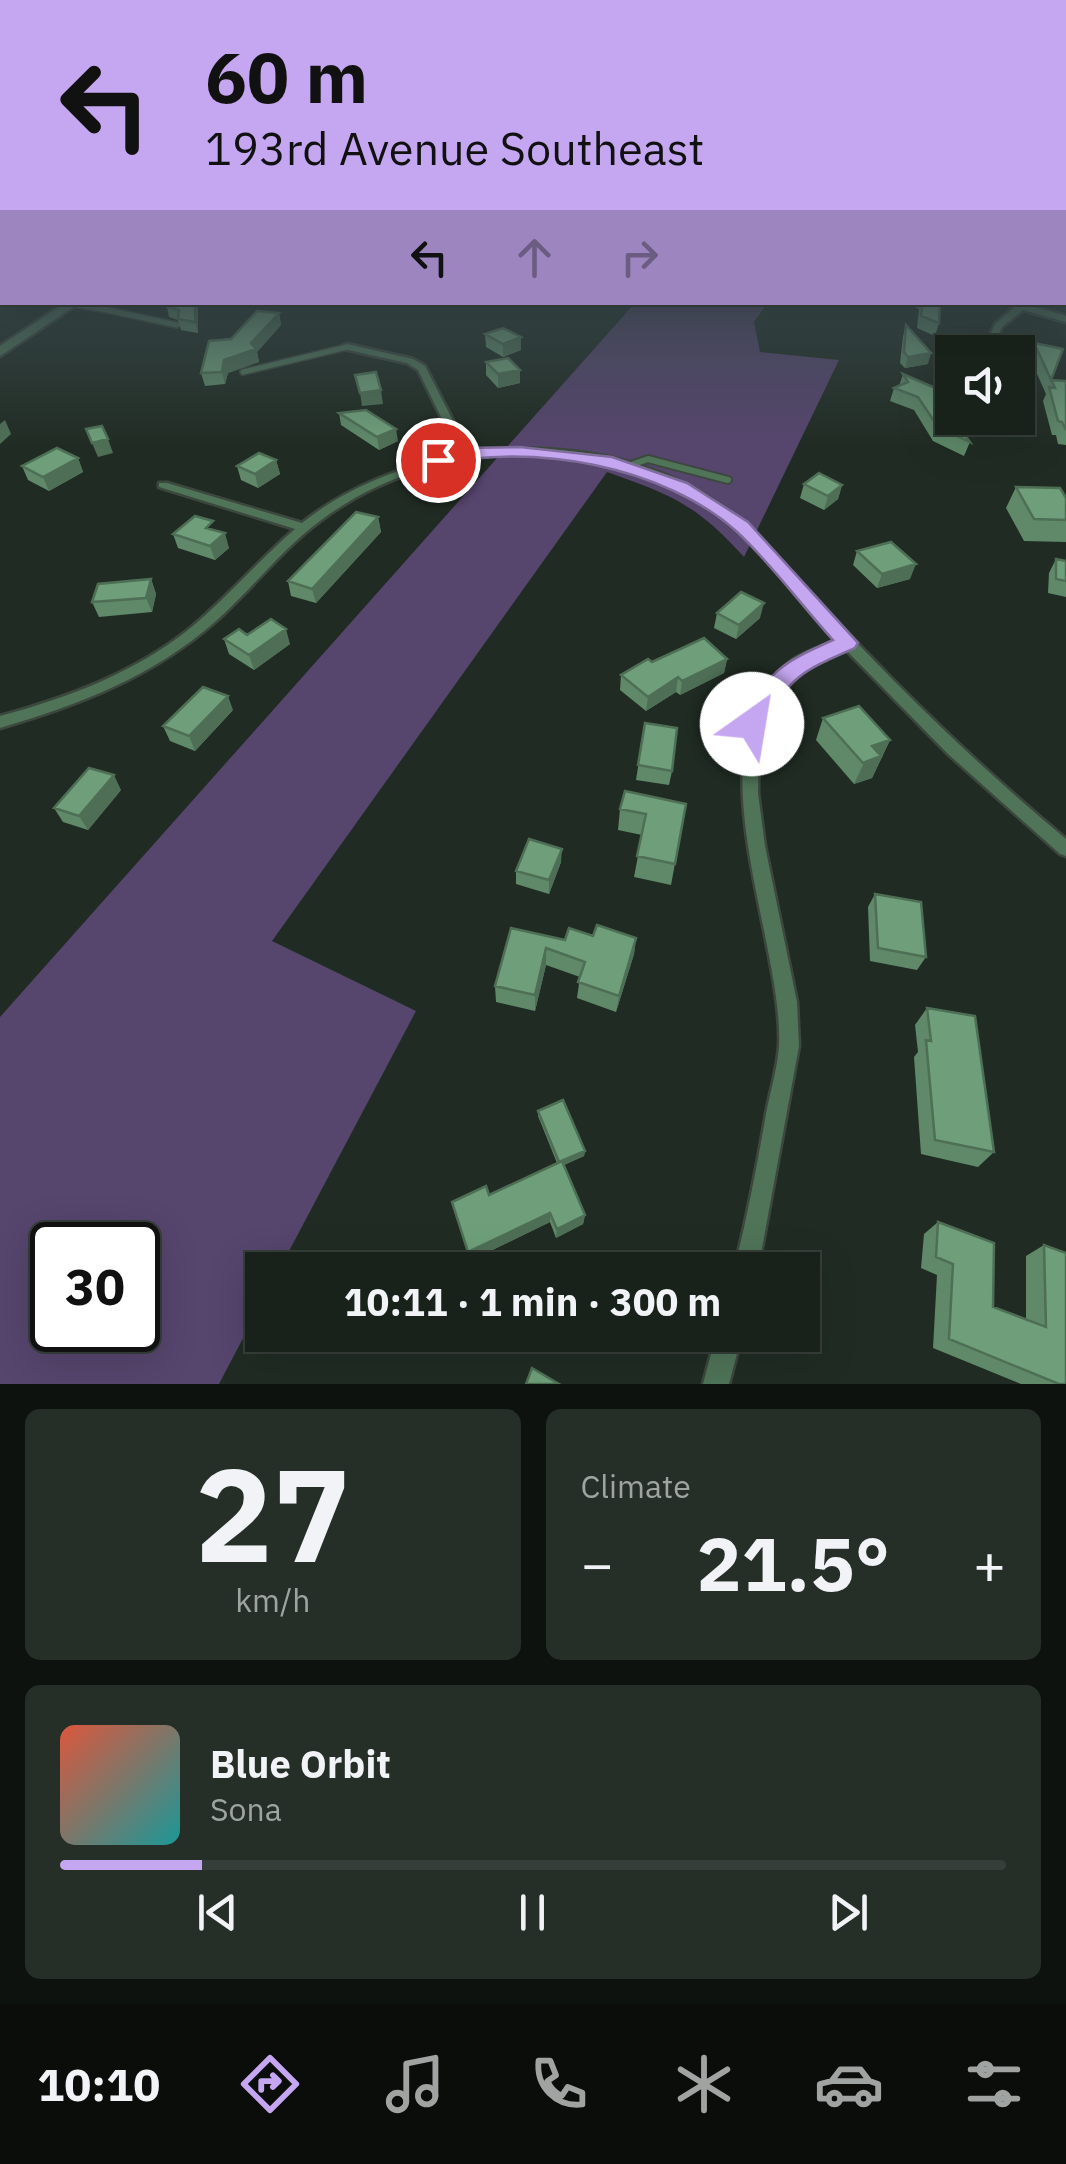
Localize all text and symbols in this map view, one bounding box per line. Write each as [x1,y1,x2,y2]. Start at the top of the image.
text: 60 m [205,31,368,122]
icon: left [40,40,170,170]
text: 193rd Avenue Southeast [205,119,704,177]
icon: left [402,230,457,285]
icon: ahead [507,230,562,285]
icon: right [612,230,667,285]
map controls [935,335,1035,435]
button: sound [935,335,1035,435]
pin [396,418,481,503]
icon: arrive [411,433,466,488]
position arrow [700,672,804,776]
speed limit sign: 30 [30,1222,160,1352]
text: 10:11 · 1 min · 300 m [344,1277,721,1326]
text: 27 [195,1429,351,1598]
text: Climate [581,1465,691,1507]
text: 21.5° [696,1514,890,1612]
text: − [581,1528,614,1599]
text: + [973,1528,1006,1599]
text: km/h [235,1579,310,1621]
text: Blue Orbit [210,1739,391,1788]
text: Sona [210,1788,282,1830]
icon: previous [190,1885,245,1940]
icon: pause [505,1885,560,1940]
icon: next [821,1885,876,1940]
icon: directions [235,2049,305,2119]
icon: music [380,2049,450,2119]
icon: phone [524,2049,594,2119]
icon: climate [669,2049,739,2119]
icon: car [814,2049,884,2119]
icon: filters [959,2049,1029,2119]
text: 10:10 [37,2055,160,2113]

